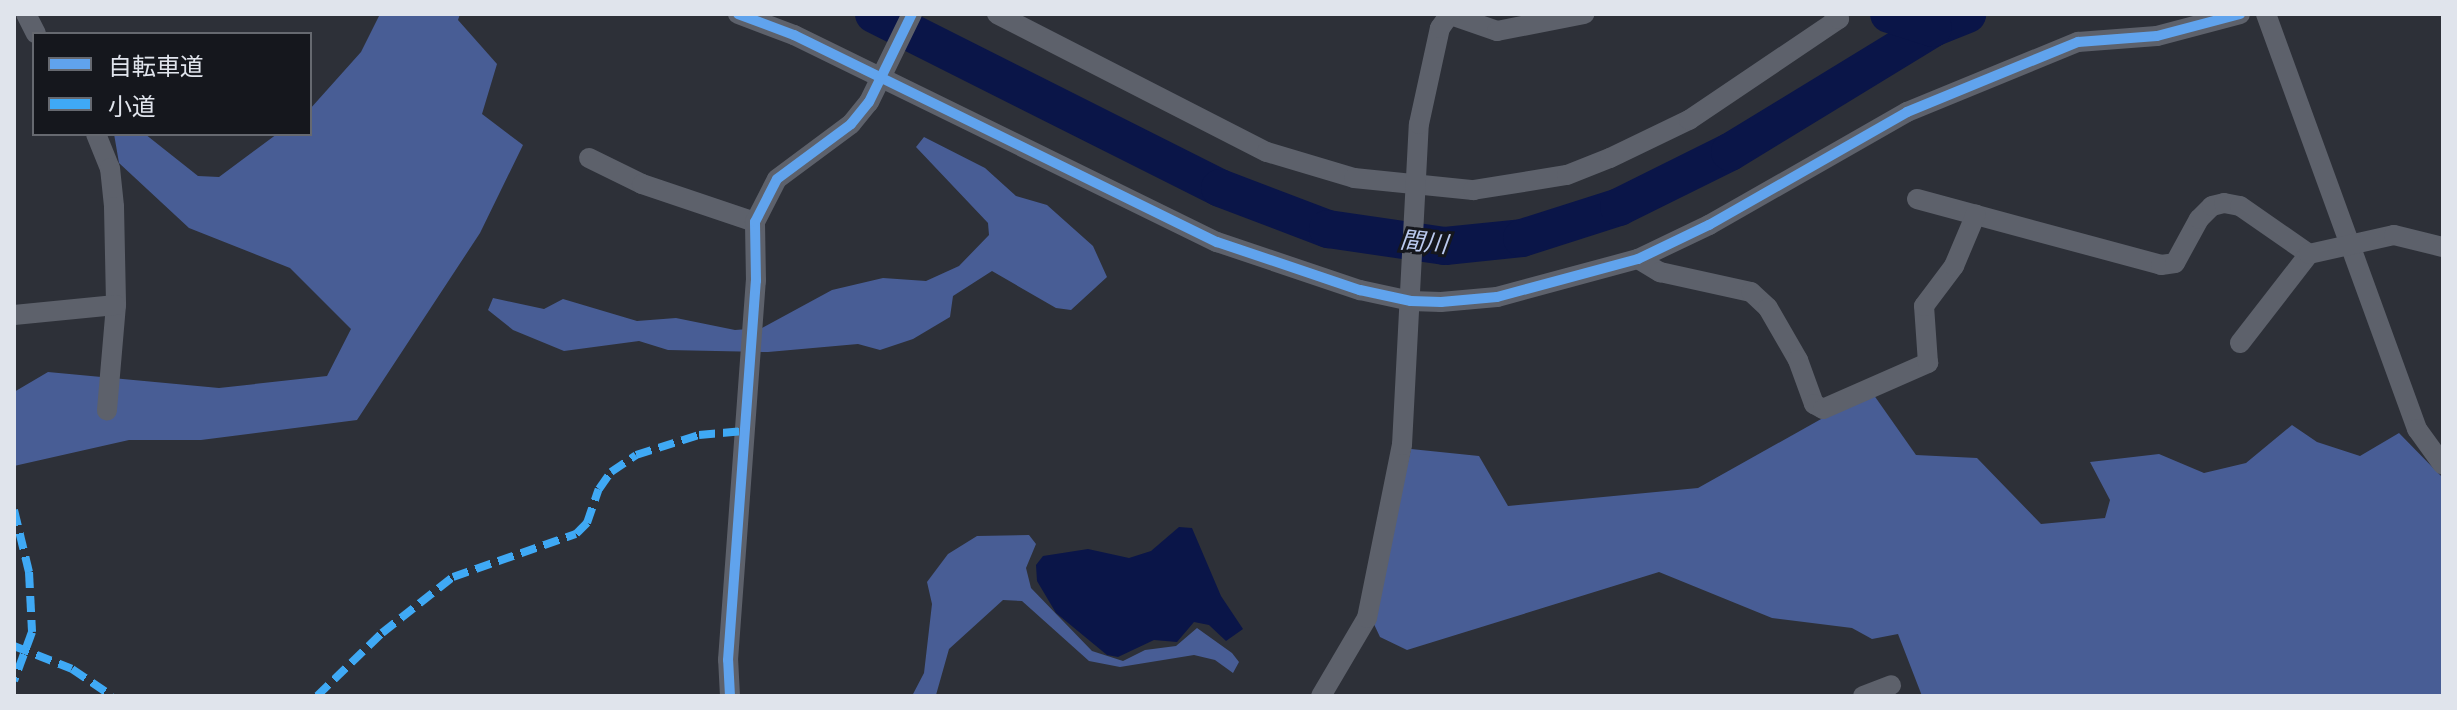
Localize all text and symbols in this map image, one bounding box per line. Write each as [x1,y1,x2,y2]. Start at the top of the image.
legend [32,32,312,136]
text: 自転車道 [108,49,204,82]
text: 小道 [108,89,156,122]
water label: 間川 [1399,224,1449,258]

